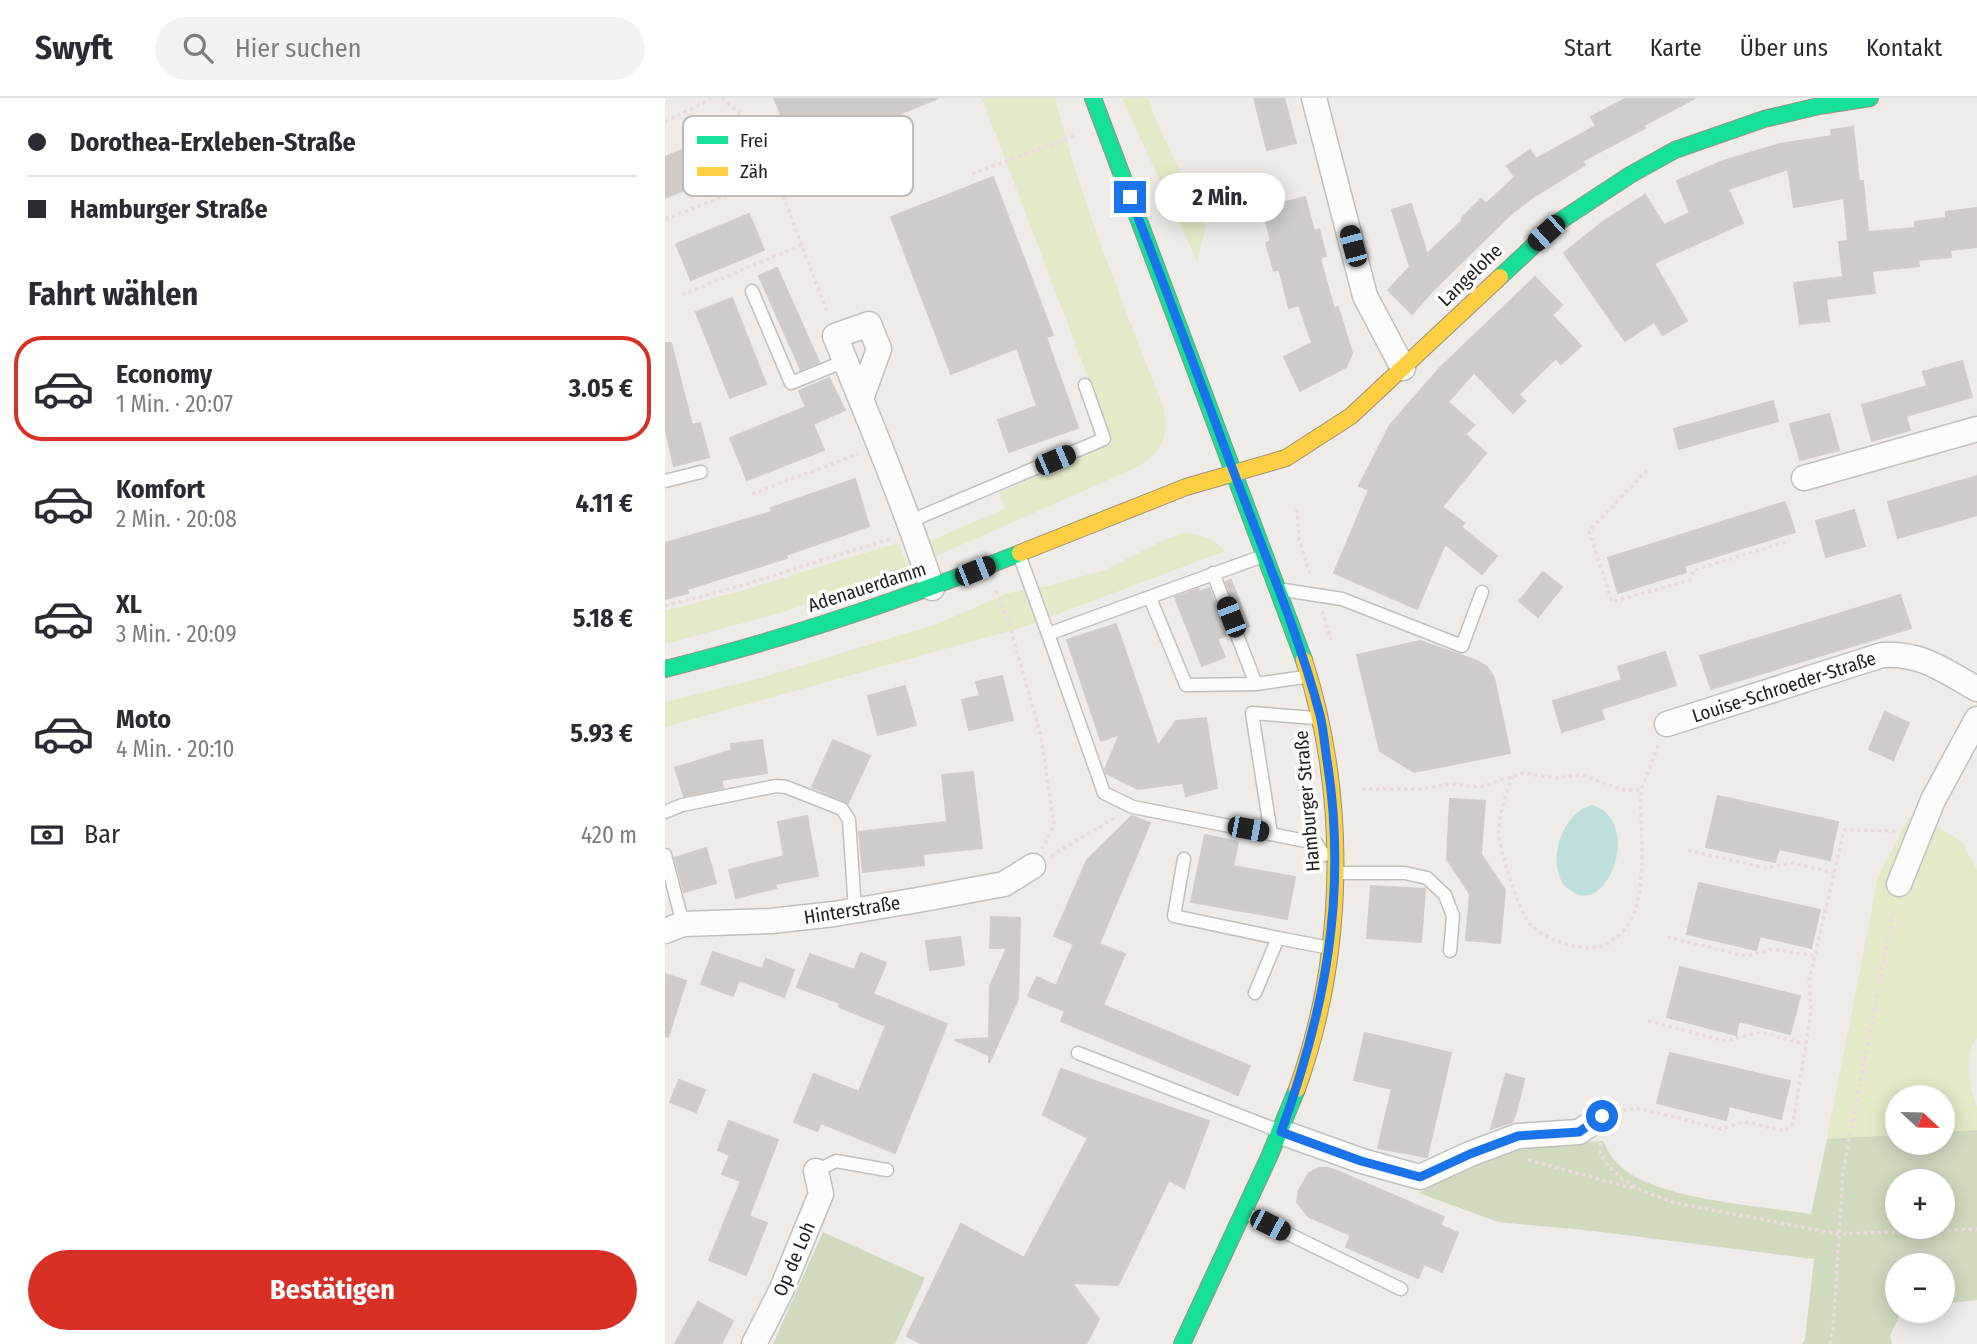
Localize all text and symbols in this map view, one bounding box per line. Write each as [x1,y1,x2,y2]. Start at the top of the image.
search box [155,17,645,80]
text: Swyft [35,28,113,68]
icon: search [179,29,217,67]
text: Hier suchen [235,33,361,64]
text: Start [1564,34,1612,62]
text: Karte [1650,34,1702,62]
text: Über uns [1740,34,1828,62]
text: Kontakt [1866,34,1942,62]
legend [683,116,913,196]
text: Dorothea-Erxleben-Straße [70,127,356,158]
text: Frei [740,129,768,152]
text: Zäh [740,160,768,183]
callout: 2 Min. [1155,172,1284,222]
route end [1114,181,1146,213]
text: 2 Min. [1192,183,1248,211]
text: Hamburger Straße [70,194,268,225]
car [1524,211,1569,255]
car [1338,223,1369,269]
street label: Langelohe [1433,239,1507,311]
text: Fahrt wählen [28,275,198,313]
icon: car [32,357,95,420]
text: Economy [116,359,212,390]
text: 3.05 € [569,373,633,404]
text: 1 Min. · 20:07 [116,390,233,418]
car [1032,442,1079,478]
icon: car [32,472,95,535]
text: Komfort [116,474,205,505]
text: 4.11 € [575,488,633,519]
text: 2 Min. · 20:08 [116,505,237,533]
car [952,553,999,589]
street label: Adenauerdamm [805,557,929,617]
icon: car [32,587,95,650]
text: XL [116,589,142,620]
car [1214,594,1249,640]
text: 5.18 € [573,603,633,634]
text: 3 Min. · 20:09 [116,620,237,648]
street label: Louise-Schroeder-Straße [1689,646,1879,728]
icon: car [32,702,95,765]
text: Moto [116,704,171,735]
text: 5.93 € [570,718,633,749]
street label: Hamburger Straße [1289,730,1325,872]
text: 4 Min. · 20:10 [116,735,234,763]
car [1226,815,1271,843]
icon: cash [28,816,66,854]
text: Bar [84,819,120,850]
text: 420 m [581,821,637,849]
street label: Hinterstraße [802,891,902,929]
north arrow [1885,1085,1955,1155]
map controls [1885,1085,1955,1323]
route start [1586,1100,1618,1132]
button: + [1885,1169,1955,1239]
car [1247,1206,1294,1244]
street label: Op de Loh [768,1218,820,1300]
button: Bestätigen [28,1250,637,1330]
button: − [1885,1253,1955,1323]

